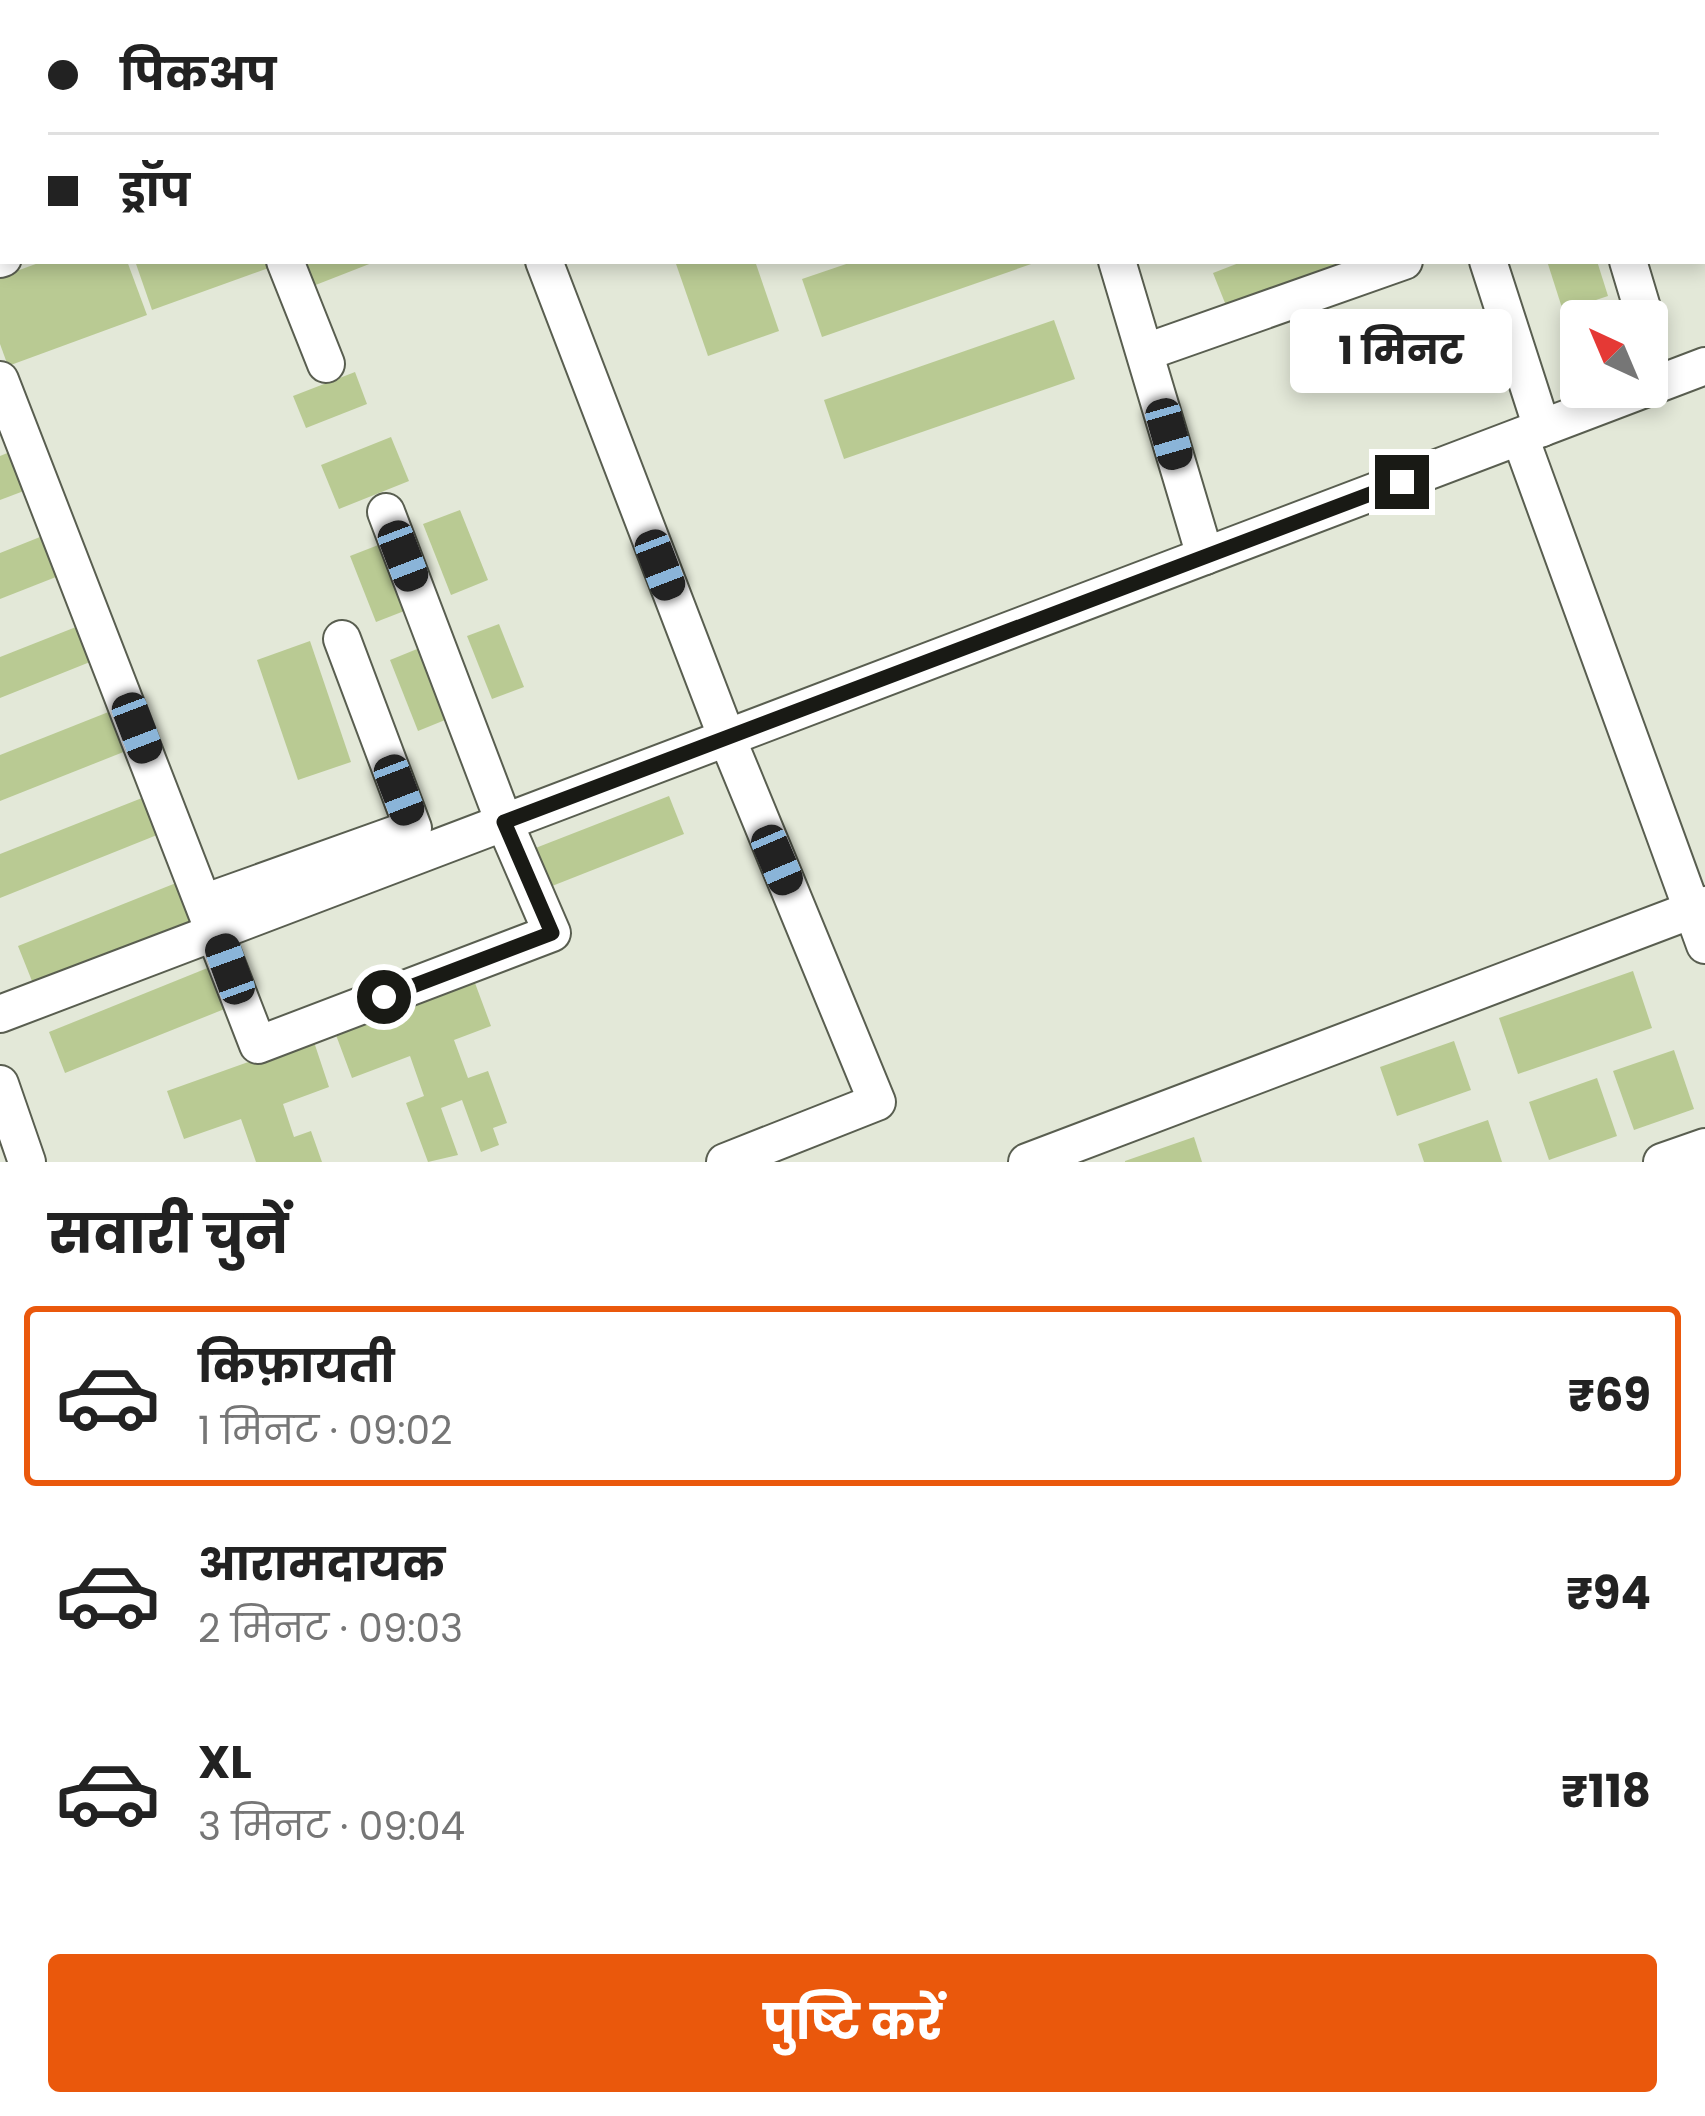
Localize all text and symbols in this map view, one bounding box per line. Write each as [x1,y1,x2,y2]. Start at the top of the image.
text: पिकअप [120,43,276,106]
text: ड्रॉप [120,159,190,222]
north arrow [1560,300,1668,408]
map controls [1560,300,1668,408]
callout: 1 मिनट [1291,308,1513,392]
text: 1 मिनट [1338,323,1464,378]
car [1142,394,1196,474]
route end [1375,455,1429,509]
car [373,516,433,596]
car [630,525,690,605]
car [107,688,167,768]
car [369,750,429,830]
car [746,820,808,900]
car [201,929,259,1009]
route start [357,970,411,1024]
text: सवारी चुनें [48,1196,288,1272]
text: किफ़ायती [198,1335,395,1398]
icon: car [54,1342,162,1450]
text: ₹69 [1568,1364,1651,1427]
text: 1 मिनट · 09:02 [198,1403,453,1458]
text: आरामदायक [198,1533,446,1596]
icon: car [54,1540,162,1648]
text: ₹94 [1566,1562,1651,1625]
text: 2 मिनट · 09:03 [198,1601,463,1656]
text: XL [198,1731,252,1794]
icon: car [54,1738,162,1846]
text: ₹118 [1561,1760,1651,1823]
text: 3 मिनट · 09:04 [198,1799,465,1854]
button: पुष्टि करें [48,1954,1657,2092]

